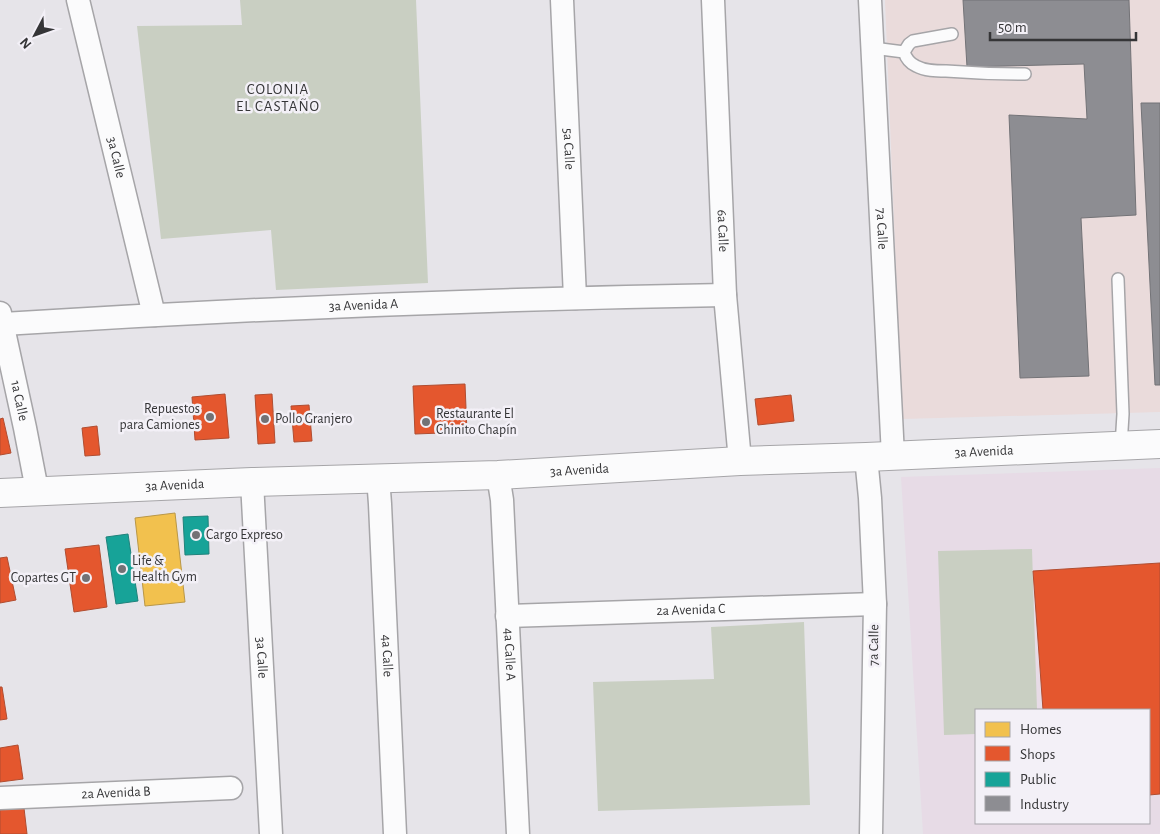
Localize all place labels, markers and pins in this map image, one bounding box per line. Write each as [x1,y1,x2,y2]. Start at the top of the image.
place label: Repuestos para Camiones [120,402,200,432]
place label: Restaurante El Chinito Chapín [436,407,517,437]
marker: Repuestos para Camiones [204,411,216,423]
place label: Pollo Granjero [275,412,352,426]
marker: Pollo Granjero [259,413,271,425]
marker: Restaurante El Chinito Chapín [420,416,432,428]
place label: Cargo Expreso [206,528,283,542]
marker: Cargo Expreso [190,529,202,541]
place label: Life & Health Gym [132,554,197,584]
marker: Life & Health Gym [116,563,128,575]
place label: Copartes GT [11,571,76,585]
marker: Copartes GT [80,572,92,584]

